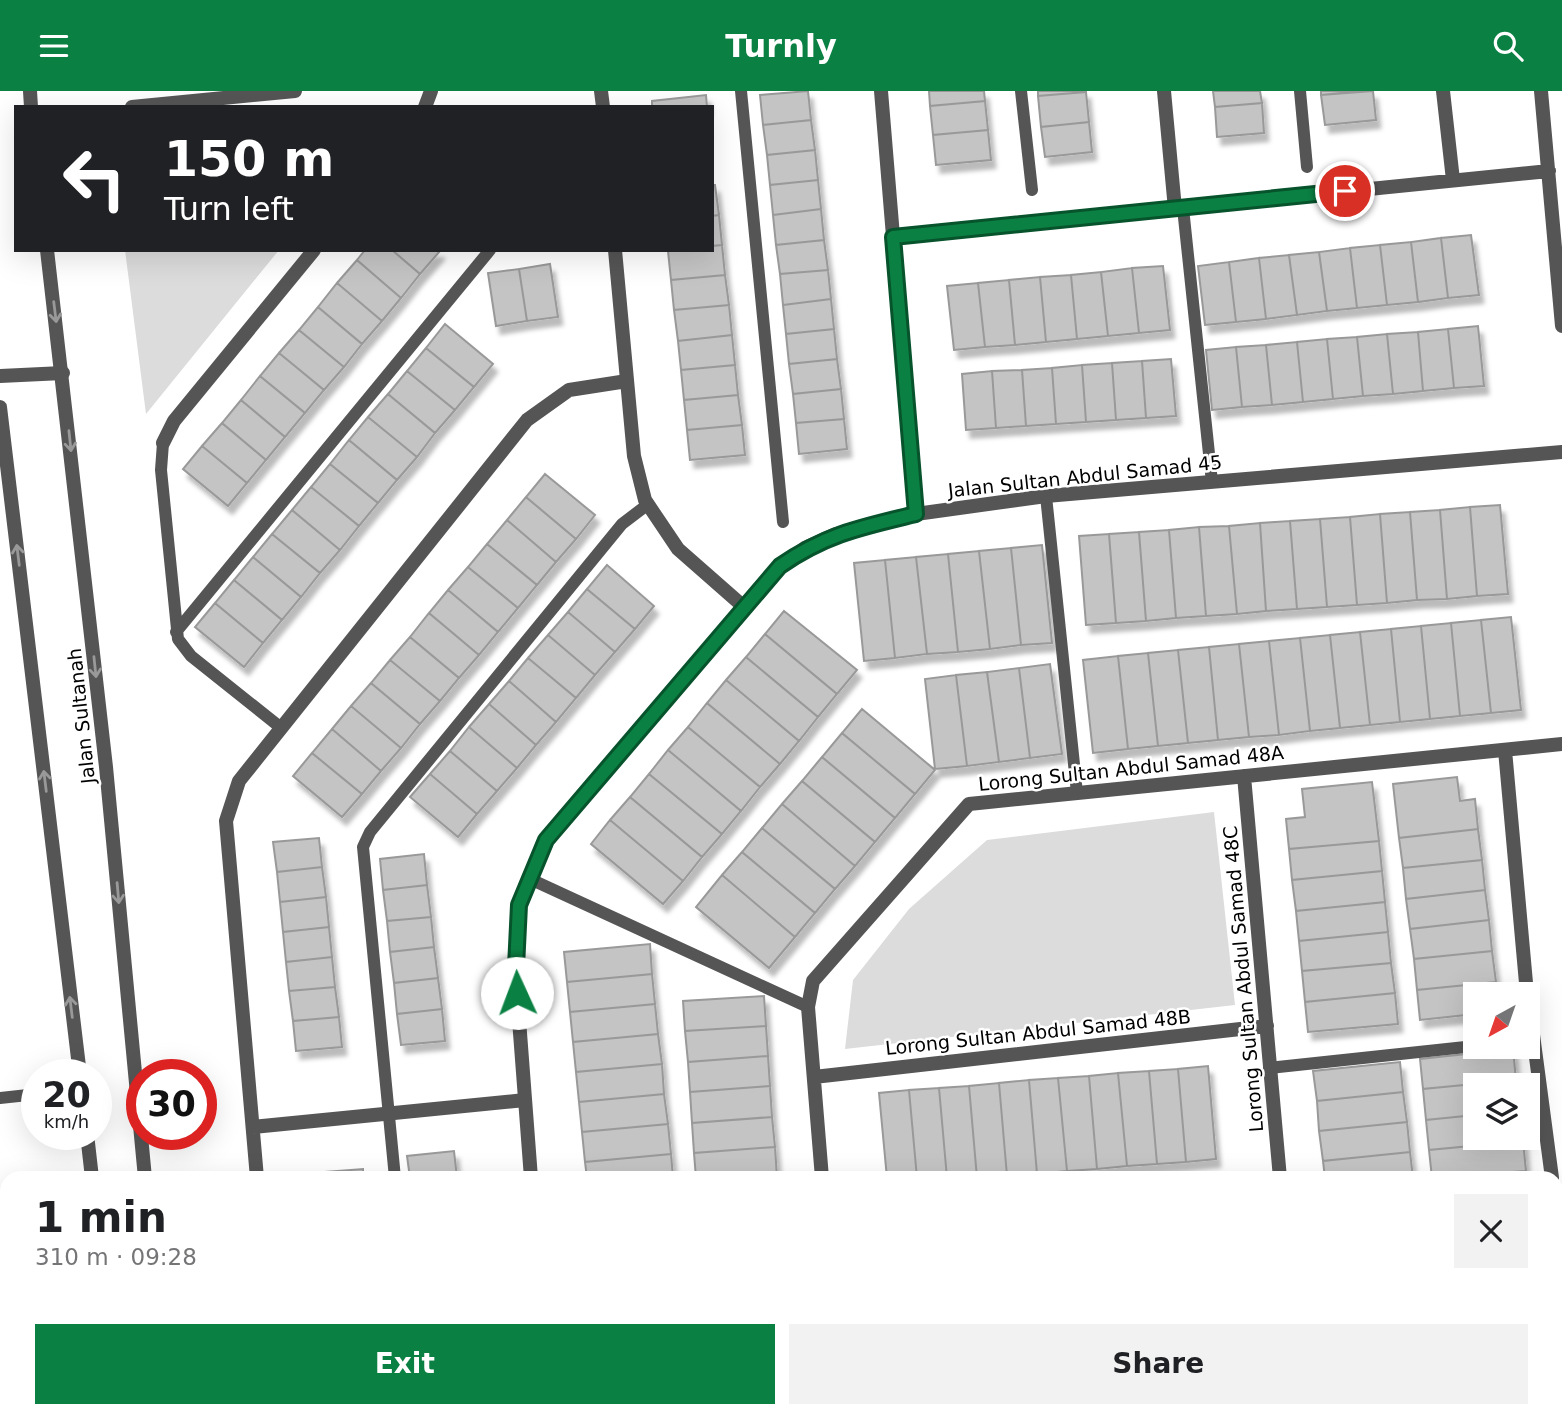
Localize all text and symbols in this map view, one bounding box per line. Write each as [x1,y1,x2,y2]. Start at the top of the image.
icon: menu [35,27,73,65]
text: Turnly [725,27,837,65]
icon: search [1489,27,1527,65]
text: 150 m [164,131,334,188]
icon: left [49,133,140,224]
pin [1315,161,1375,221]
icon: arrive [1326,172,1364,210]
text: Turn left [164,190,294,228]
one-way arrow [49,300,62,322]
one-way arrow [64,429,77,452]
street label: Jalan Sultan Abdul Samad 45 [946,451,1223,501]
one-way arrow [11,544,24,567]
street label: Jalan Sultanah [63,647,99,786]
one-way arrow [89,655,102,678]
street label: Lorong Sultan Abdul Samad 48A [977,741,1285,795]
one-way arrow [38,770,51,793]
street label: Lorong Sultan Abdul Samad 48C [1219,825,1267,1133]
one-way arrow [112,882,125,904]
position arrow [480,956,554,1030]
north arrow [1463,982,1540,1059]
map controls [1463,982,1540,1150]
one-way arrow [65,996,78,1019]
street label: Lorong Sultan Abdul Samad 48B [884,1005,1192,1059]
speed limit sign: 30 [126,1059,217,1150]
button: layers [1463,1073,1540,1150]
text: 20 [42,1075,91,1115]
text: km/h [44,1111,89,1132]
text: 1 min [35,1193,167,1242]
button: close [1454,1194,1528,1268]
text: 310 m · 09:28 [35,1244,197,1270]
button: Exit [35,1324,775,1404]
button: Share [789,1324,1528,1404]

